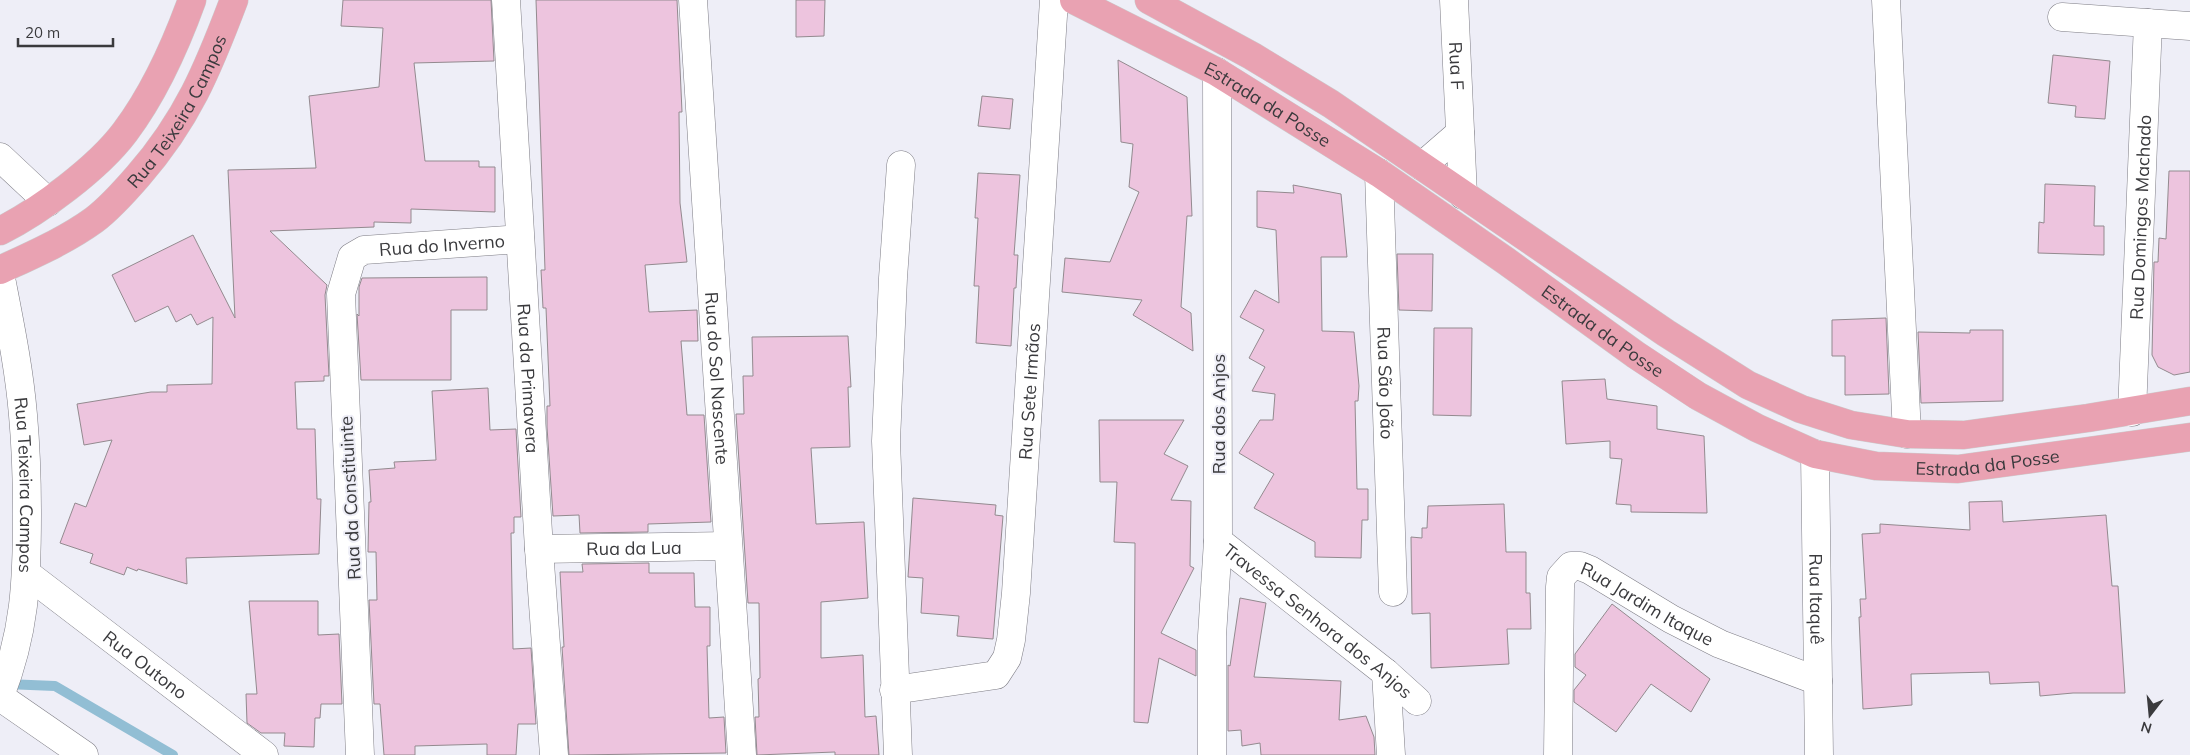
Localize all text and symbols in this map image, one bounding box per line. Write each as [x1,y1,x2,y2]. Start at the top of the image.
scale bar [18,15,112,47]
text: 20 m [25,23,60,42]
street label: Rua Teixeira Campos [122,31,231,192]
street label: Rua F [1444,41,1470,91]
street label: Estrada da Posse [1201,56,1335,152]
street label: Rua Domingos Machado [2124,114,2156,320]
street label: Rua do Inverno [378,229,506,260]
street label: Estrada da Posse [1537,279,1669,382]
street label: Rua do Sol Nascente [700,291,735,465]
street label: Rua da Primavera [513,303,545,454]
street label: Rua Sete Irmãos [1013,322,1045,461]
street label: Rua São João [1373,326,1399,440]
street label: Rua dos Anjos [1207,354,1230,474]
street label: Rua Teixeira Campos [10,396,39,574]
street label: Rua da Constituinte [334,415,366,581]
street label: Estrada da Posse [1915,444,2061,481]
street label: Rua da Lua [586,535,682,560]
street label: Travessa Senhora dos Anjos [1219,538,1418,703]
street label: Rua Itaquê [1805,553,1829,645]
street label: Rua Jardim Itaque [1578,556,1718,650]
street label: Rua Outono [99,625,192,704]
north arrow [2125,690,2175,740]
text: N [2139,717,2154,738]

